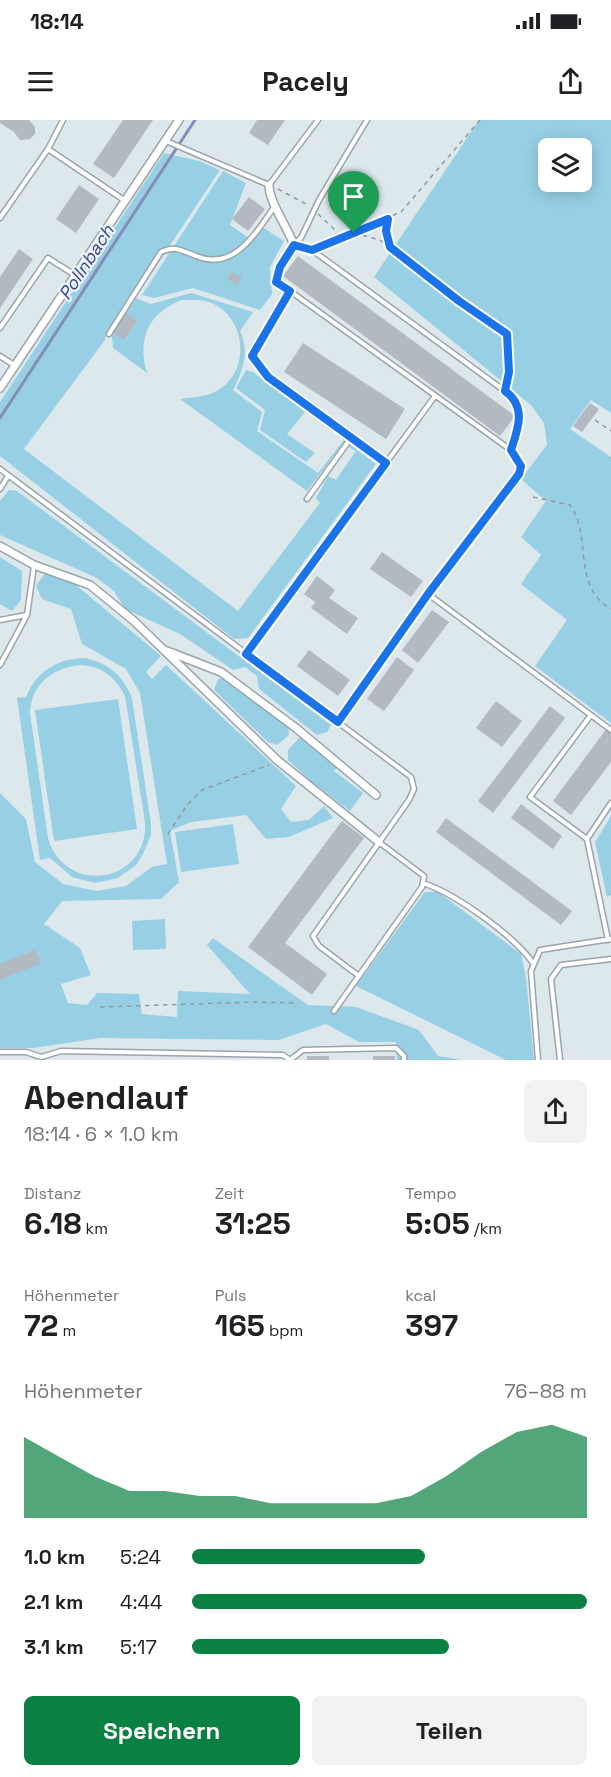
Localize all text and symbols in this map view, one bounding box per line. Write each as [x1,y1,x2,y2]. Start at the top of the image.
text: 18:14 [30,7,84,35]
text: Pacely [262,64,349,99]
icon: menu [24,65,57,98]
icon: share [554,65,587,98]
map controls [538,138,592,192]
button: layers [538,138,592,192]
pin [328,171,379,233]
icon: arrive [337,180,370,213]
water label: Pollnbach [53,219,119,304]
text: Abendlauf [24,1077,189,1119]
button: share [524,1080,587,1143]
text: 18:14 · 6 × 1.0 km [24,1121,179,1147]
text: Distanz [24,1183,81,1204]
text: Zeit [215,1183,244,1204]
text: Tempo [405,1183,457,1204]
text: 6.18 [24,1204,81,1243]
text: 31:25 [215,1204,291,1243]
text: 5:05 [405,1204,470,1243]
text: km [81,1218,108,1239]
text: /km [470,1218,502,1239]
text: Höhenmeter [24,1285,119,1306]
text: Puls [215,1285,246,1306]
text: kcal [405,1285,436,1306]
text: 72 [24,1306,58,1345]
text: 165 [215,1306,265,1345]
text: 397 [405,1306,458,1345]
text: m [58,1320,76,1341]
text: bpm [265,1320,303,1341]
text: Höhenmeter [24,1378,143,1404]
text: 76–88 m [504,1378,587,1404]
text: 1.0 km [24,1544,85,1570]
text: 5:24 [120,1544,161,1570]
text: 2.1 km [24,1589,83,1615]
text: 4:44 [120,1589,163,1615]
text: 3.1 km [24,1634,84,1660]
text: 5:17 [120,1634,157,1660]
button: Speichern [24,1696,300,1765]
button: Teilen [312,1696,587,1765]

